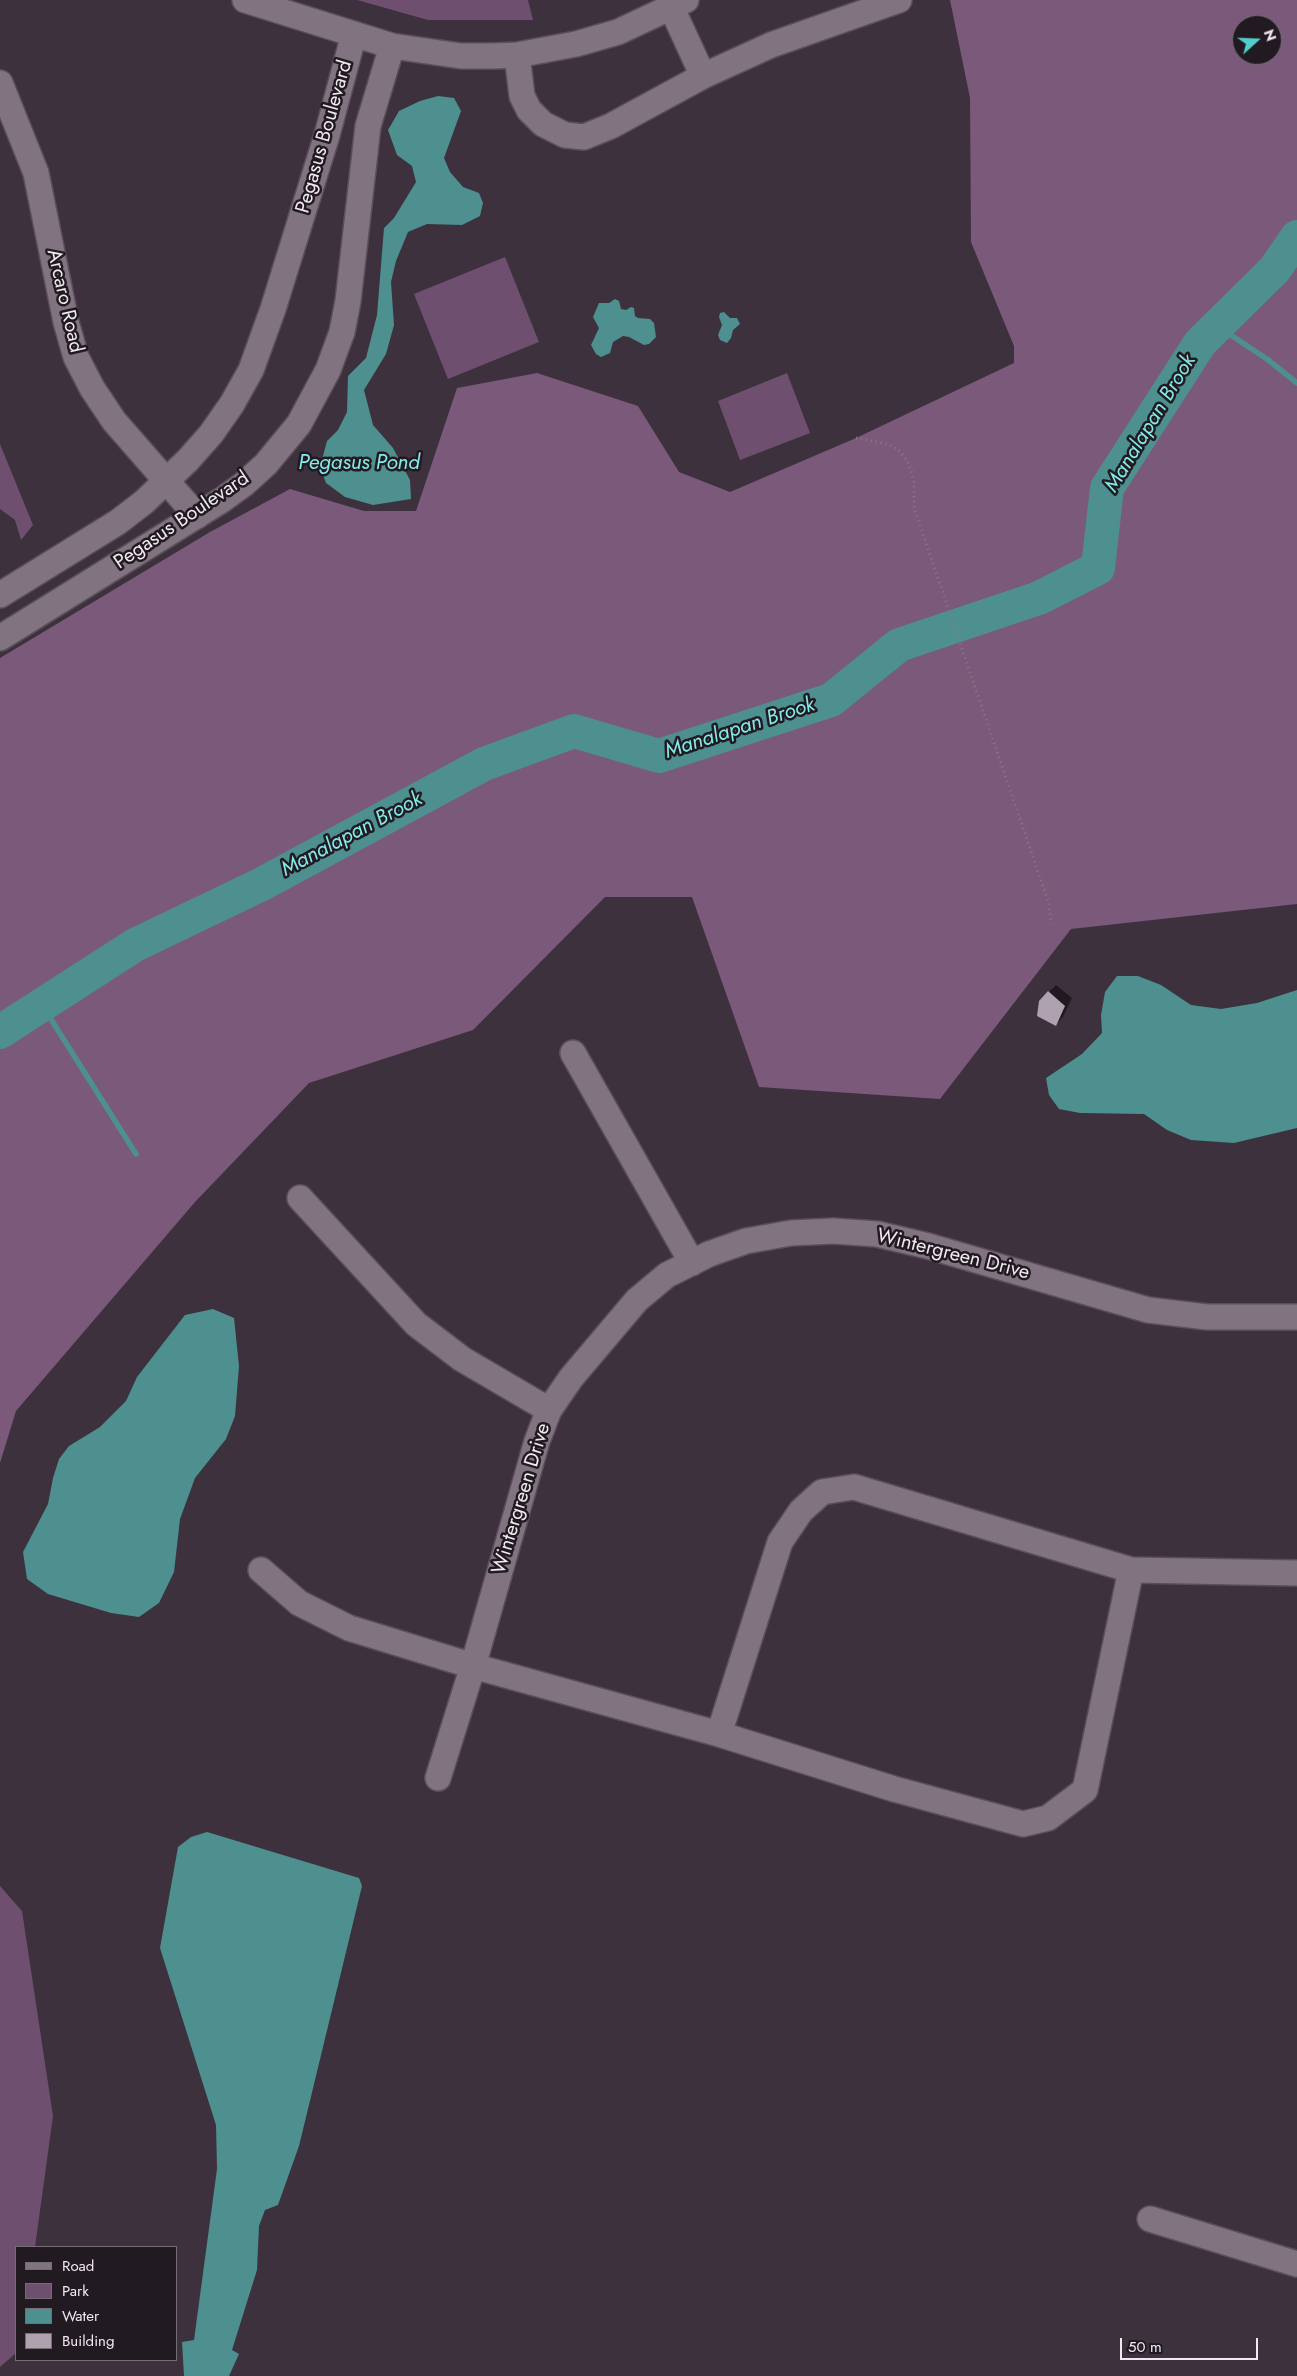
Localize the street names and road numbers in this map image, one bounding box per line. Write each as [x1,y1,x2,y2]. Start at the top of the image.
street label: Pegasus Boulevard [292,58,358,216]
street label: Arcaro Road [40,247,88,355]
street label: Pegasus Boulevard [110,467,254,575]
street label: Wintergreen Drive [874,1224,1032,1286]
street label: Wintergreen Drive [488,1421,556,1577]

